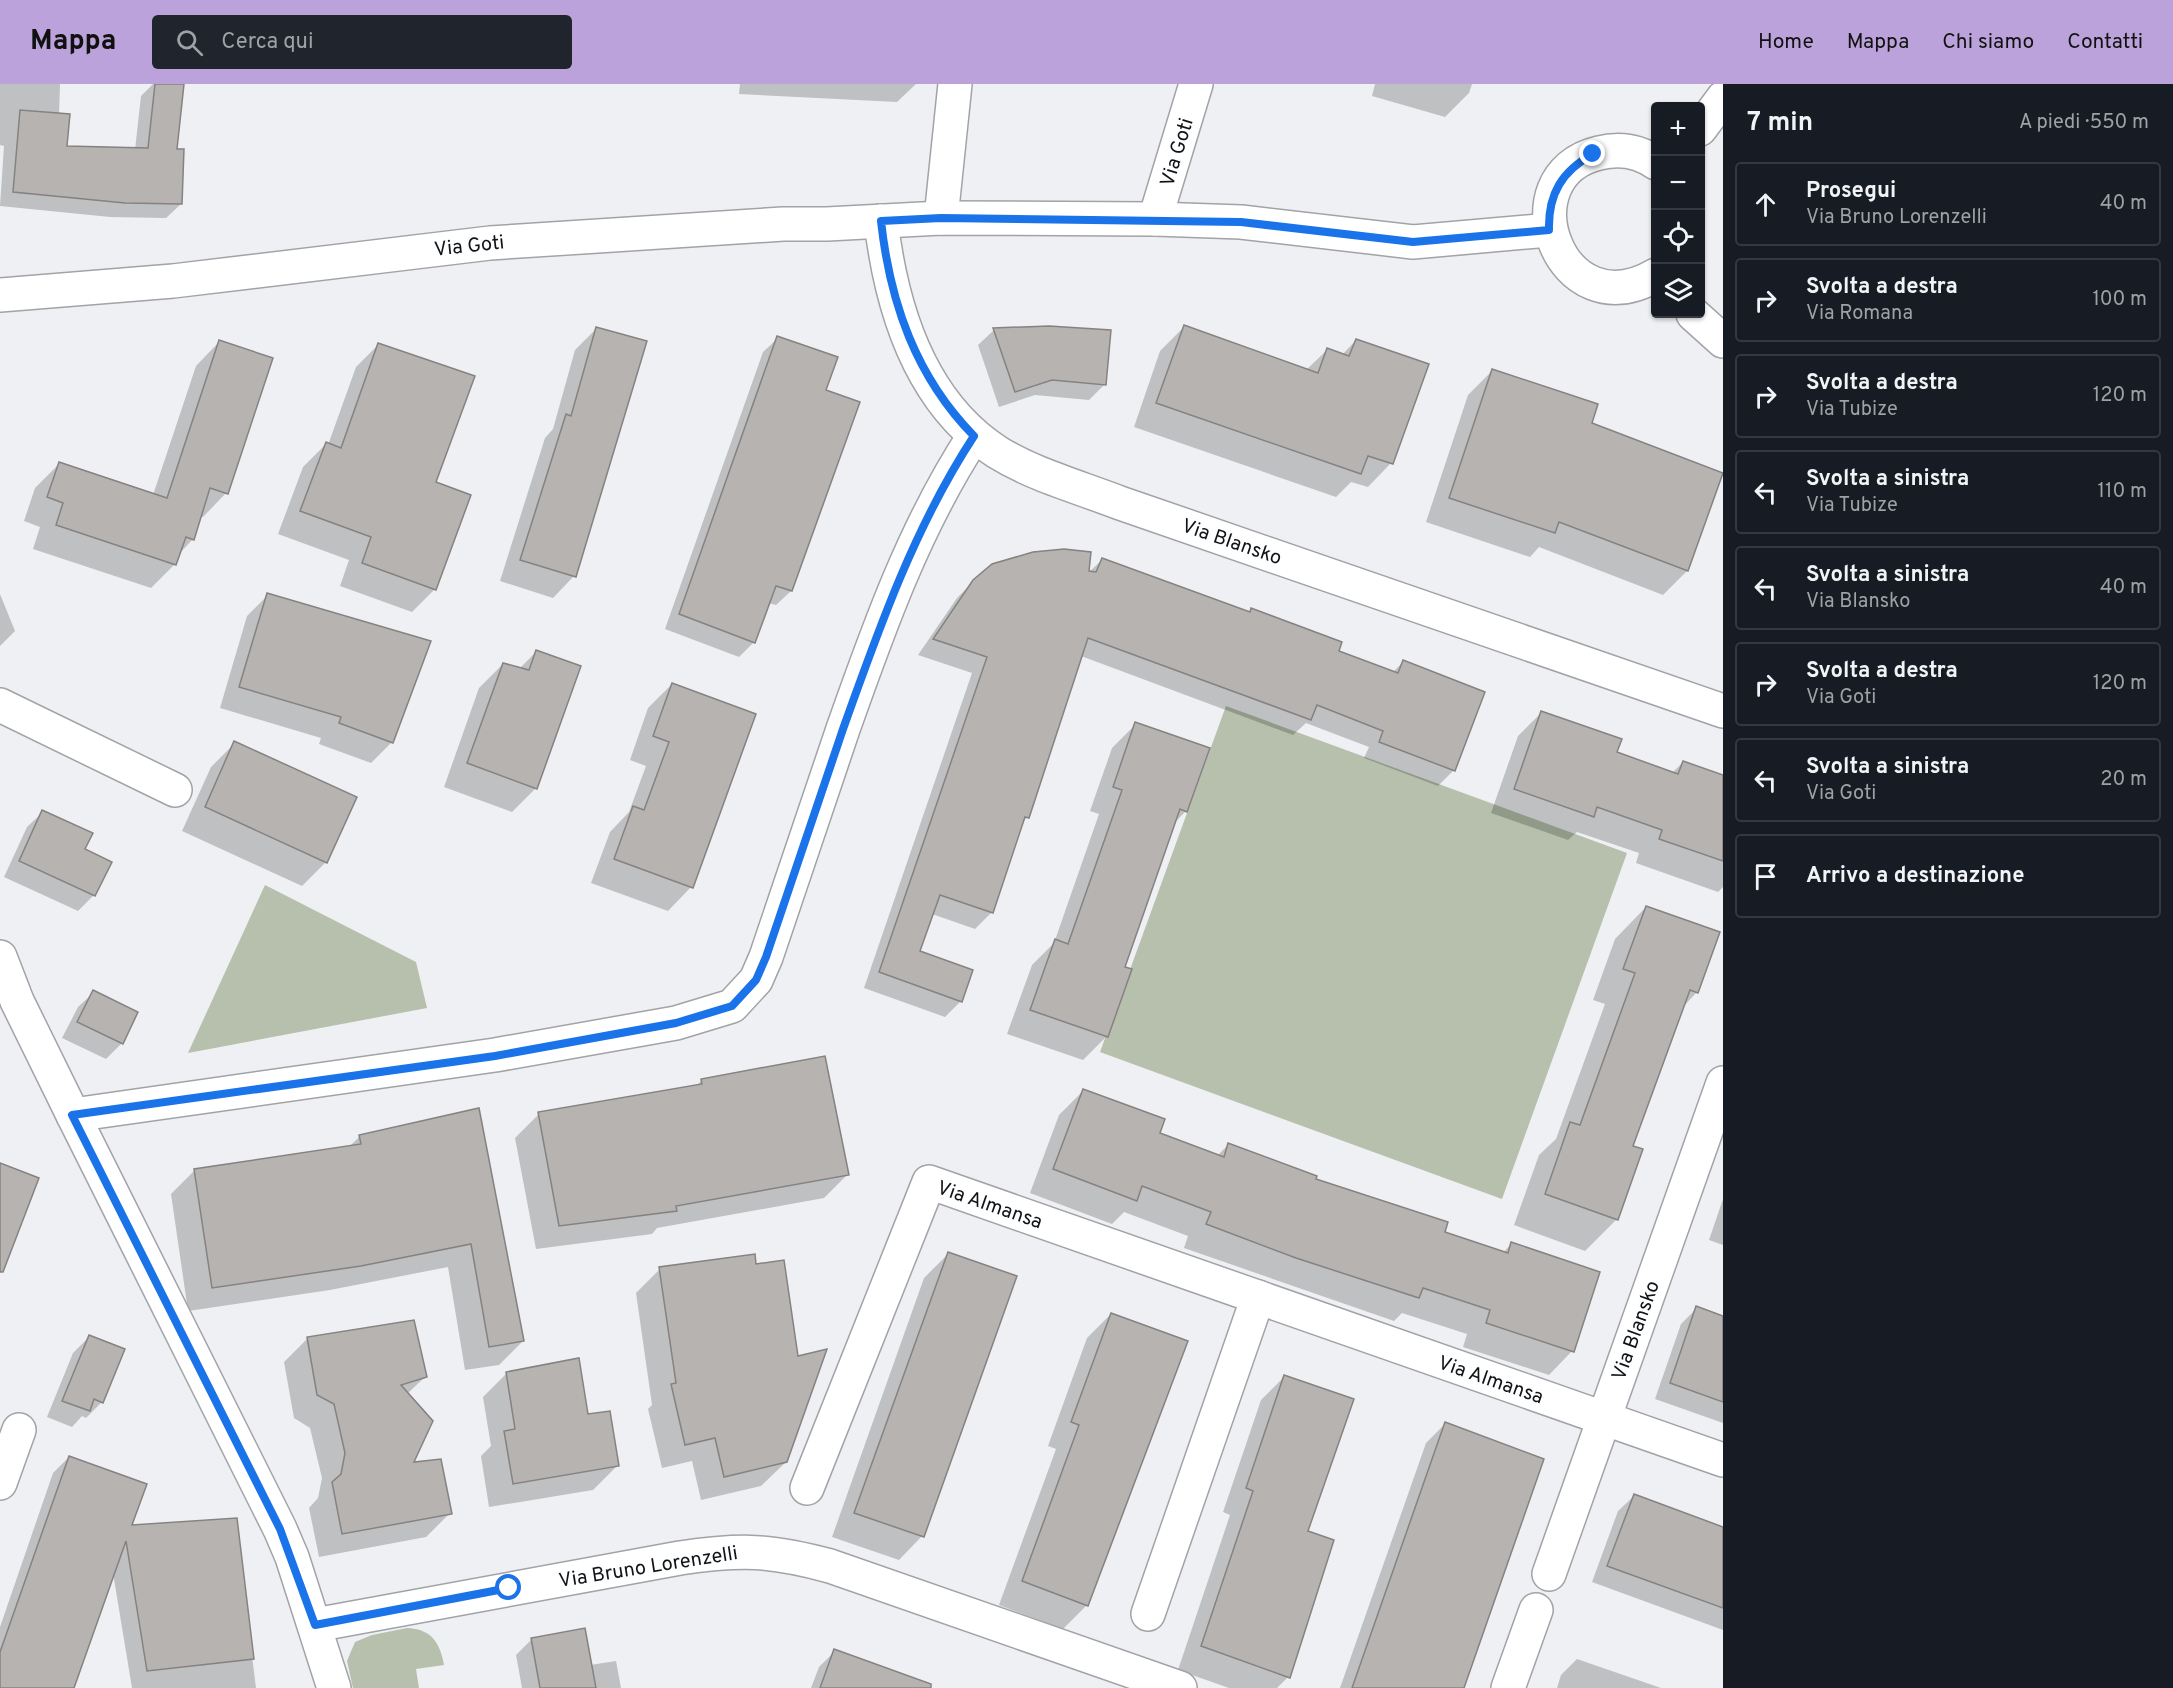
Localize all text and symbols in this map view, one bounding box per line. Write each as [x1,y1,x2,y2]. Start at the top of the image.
search box [152,15,572,69]
text: Mappa [30,24,116,60]
icon: search [173,26,206,59]
text: Cerca qui [221,29,314,56]
text: Home [1758,29,1814,56]
text: Mappa [1847,29,1909,56]
text: Chi siamo [1942,29,2034,56]
text: Contatti [2067,29,2143,56]
map controls [1651,102,1705,318]
button: + [1651,102,1705,156]
text: 7 min [1747,107,1813,140]
text: A piedi · 550 m [2019,110,2149,136]
street label: Via Goti [1155,115,1201,190]
route end [1579,140,1605,166]
button: − [1651,156,1705,210]
text: Prosegui [1806,178,1896,205]
icon: ahead [1749,188,1782,221]
text: 40 m [2100,191,2147,217]
text: Via Bruno Lorenzelli [1806,205,1987,231]
button: locate [1651,210,1705,264]
street label: Via Goti [433,230,506,264]
button: layers [1651,264,1705,318]
text: Svolta a destra [1806,274,1958,301]
icon: right [1749,284,1782,317]
text: 100 m [2092,287,2147,313]
text: Via Romana [1806,301,1913,327]
text: Svolta a destra [1806,370,1958,397]
icon: right [1749,380,1782,413]
text: 120 m [2093,383,2147,409]
text: Via Tubize [1806,397,1898,423]
text: Svolta a sinistra [1806,466,1969,493]
icon: left [1749,476,1782,509]
text: 110 m [2098,479,2147,505]
text: Via Tubize [1806,493,1898,519]
street label: Via Blansko [1178,514,1285,572]
text: Svolta a sinistra [1806,562,1969,589]
icon: left [1749,572,1782,605]
text: 40 m [2100,575,2147,601]
text: Via Blansko [1806,589,1910,615]
text: Svolta a destra [1806,658,1958,685]
icon: right [1749,668,1782,701]
text: 120 m [2093,671,2147,697]
text: Via Goti [1806,685,1876,711]
text: Svolta a sinistra [1806,754,1969,781]
icon: left [1749,764,1782,797]
text: 20 m [2100,767,2147,793]
text: Via Goti [1806,781,1876,807]
icon: arrive [1749,860,1782,893]
text: Arrivo a destinazione [1806,863,2024,890]
street label: Via Almansa [933,1176,1046,1236]
street label: Via Blansko [1607,1277,1667,1384]
street label: Via Almansa [1434,1351,1547,1411]
street label: Via Bruno Lorenzelli [557,1541,740,1595]
route start [495,1574,521,1600]

